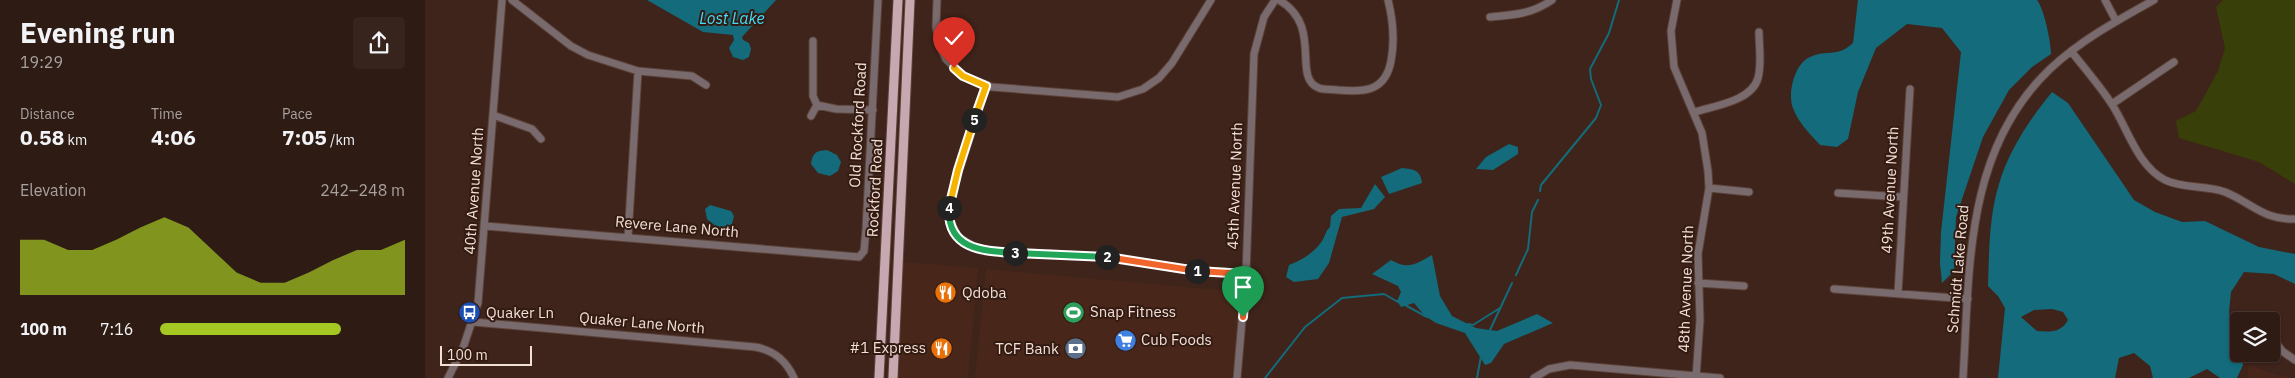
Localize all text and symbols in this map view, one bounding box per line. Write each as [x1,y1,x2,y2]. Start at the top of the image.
water label: Lost Lake [699,8,765,28]
text: Evening run [20,14,176,51]
button: share [353,17,405,69]
pin [933,17,975,68]
icon: check [940,24,968,52]
text: 19:29 [20,52,63,72]
street label: Old Rockford Road [845,62,870,188]
text: Distance [20,105,75,123]
text: Time [151,105,182,123]
text: Pace [282,105,312,123]
pin: 5 [961,108,987,132]
text: 5 [970,111,979,129]
street label: 45th Avenue North [1223,122,1246,250]
text: 0.58 [20,123,64,151]
text: 4:06 [151,123,196,151]
text: 7:05 [282,123,327,151]
street label: 49th Avenue North [1877,126,1902,254]
street label: 40th Avenue North [460,127,487,255]
text: km [64,131,87,149]
text: /km [327,131,355,149]
street label: Rockford Road [862,138,887,238]
text: Elevation [20,180,86,200]
text: 242–248 m [320,180,405,200]
pin: 4 [937,196,961,220]
text: 4 [945,199,954,217]
street label: Schmidt Lake Road [1942,204,1973,334]
street label: Revere Lane North [614,212,740,241]
street label: 48th Avenue North [1674,225,1697,353]
pin: 3 [1003,240,1027,266]
text: 3 [1011,244,1020,262]
pin: 2 [1095,244,1119,270]
text: 2 [1103,248,1112,266]
pin: 1 [1185,258,1209,284]
text: 1 [1193,262,1202,280]
pin [1222,266,1264,317]
icon: arrive [1229,273,1257,301]
restaurant icon: Qdoba [934,281,958,305]
place label: Qdoba [962,283,1006,302]
sports icon: Snap Fitness [1062,300,1086,324]
bus stop icon: Quaker Ln [458,301,482,325]
place label: Snap Fitness [1090,302,1176,321]
place label: Quaker Ln [486,303,554,322]
street label: Quaker Lane North [578,308,706,337]
map controls [2230,312,2280,362]
button: layers [2230,312,2280,362]
text: 100 m [20,319,67,339]
text: 7:16 [100,319,133,339]
supermarket icon: Cub Foods [1113,328,1137,352]
place label: Cub Foods [1141,330,1212,349]
restaurant icon: #1 Express [930,336,954,360]
bank icon: TCF Bank [1063,337,1087,361]
place label: #1 Express [850,338,926,357]
place label: TCF Bank [995,339,1059,358]
scale bar [440,343,533,366]
text: 100 m [447,346,488,364]

